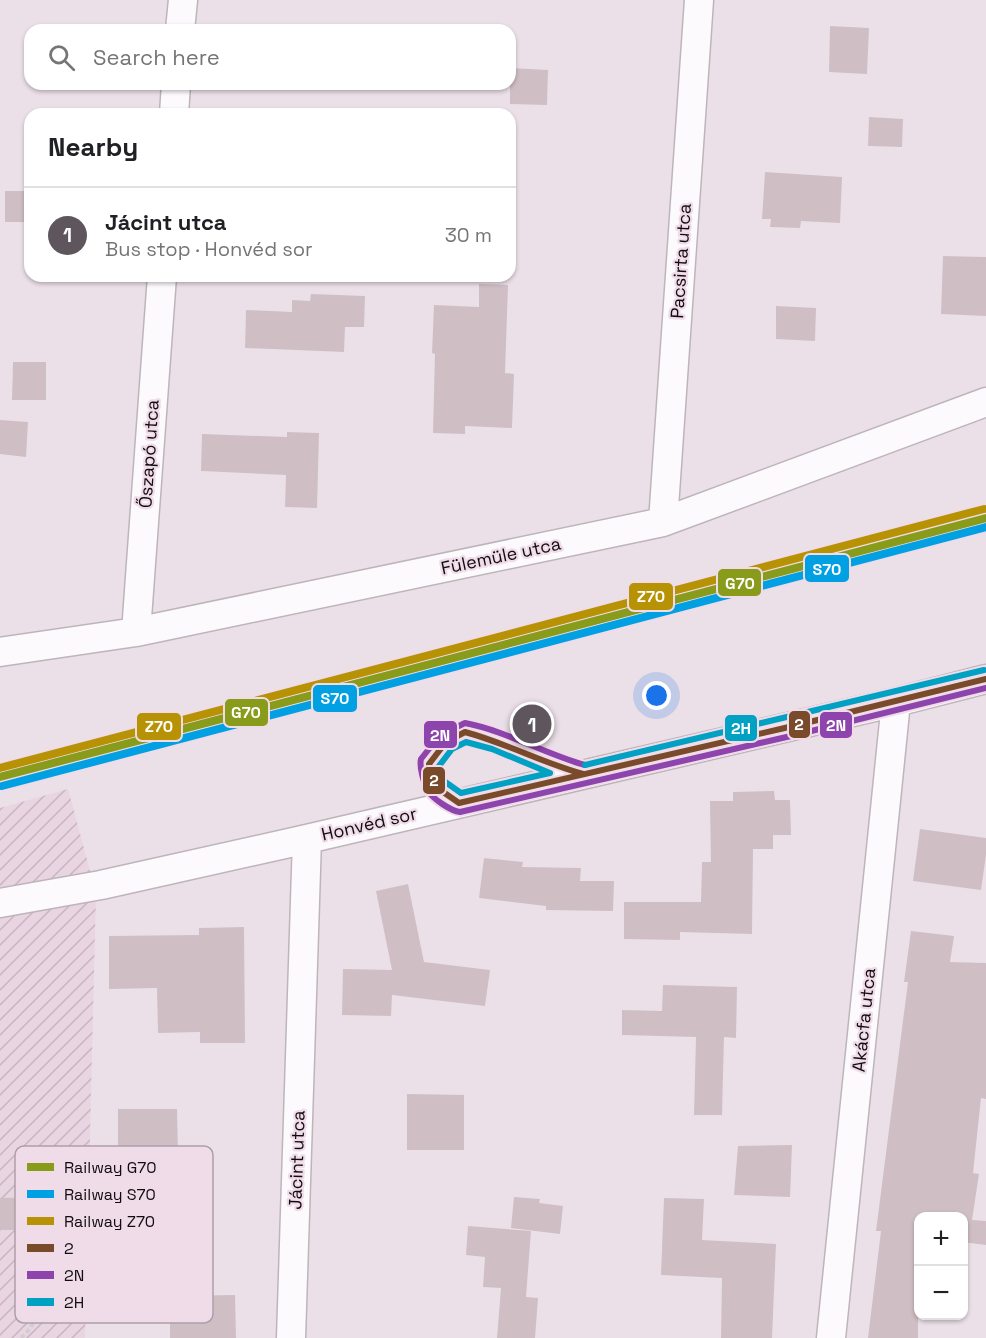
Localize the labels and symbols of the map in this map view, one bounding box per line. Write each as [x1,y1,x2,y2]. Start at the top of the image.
street label: Pacsirta utca [665,203,696,319]
street label: Őszapó utca [133,399,164,509]
street label: Fülemüle utca [439,532,563,579]
line badge: S70 [804,554,850,583]
text: S70 [813,559,841,580]
line badge: G70 [717,568,762,597]
text: G70 [725,573,755,594]
line badge: Z70 [628,582,674,611]
text: Z70 [637,586,665,607]
your location [642,681,671,710]
line badge: S70 [312,684,358,713]
text: S70 [321,688,349,709]
line badge: G70 [224,698,269,727]
text: G70 [231,702,261,723]
pin: 1 [512,702,552,746]
line badge: 2 [788,710,811,739]
line badge: 2N [819,711,853,739]
line badge: Z70 [136,712,182,741]
line badge: 2H [724,714,758,742]
text: 2 [794,714,804,735]
text: 2N [826,715,846,736]
text: Z70 [145,716,173,737]
text: 2H [731,718,751,739]
line badge: 2N [423,720,458,749]
text: 2N [430,725,450,746]
line badge: 2 [422,766,446,795]
text: 2 [429,770,439,791]
street label: Honvéd sor [319,801,419,846]
street label: Akácfa utca [847,967,880,1073]
street label: Jácint utca [283,1110,310,1210]
legend [15,1146,213,1323]
text: Railway G70 [64,1157,156,1178]
text: Railway S70 [64,1184,156,1205]
text: Railway Z70 [64,1211,155,1232]
text: 2 [64,1238,74,1259]
text: 2N [64,1265,84,1286]
text: 2H [64,1292,84,1313]

